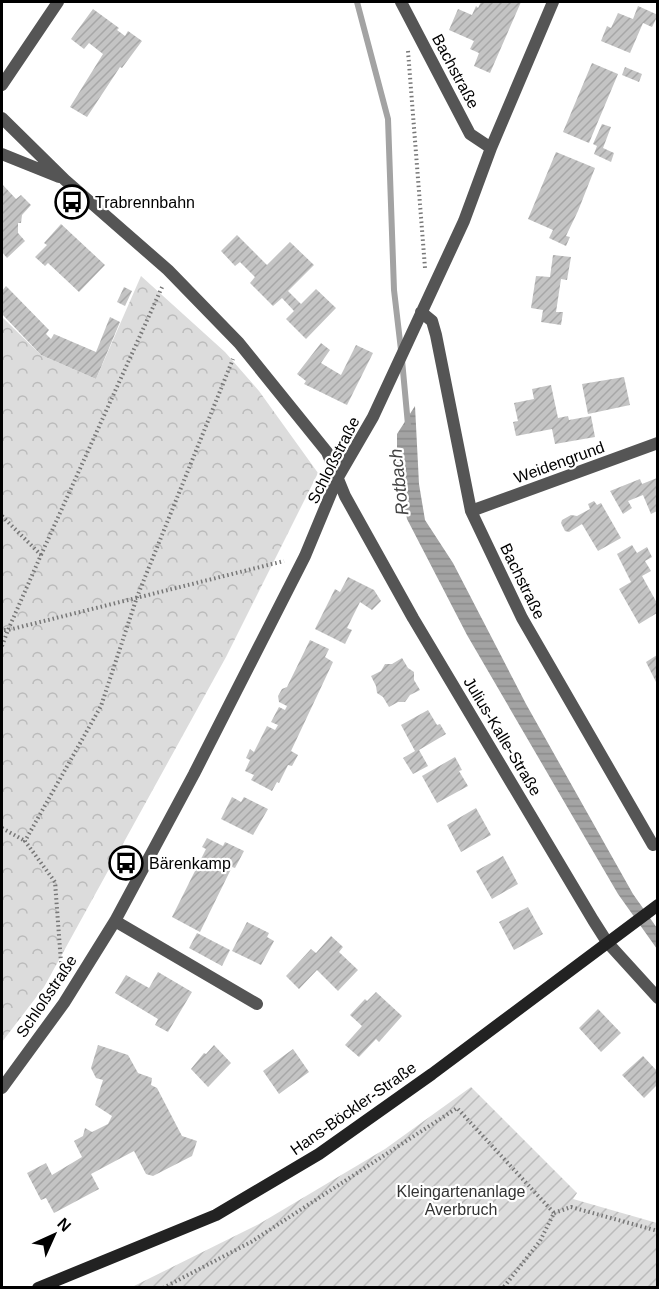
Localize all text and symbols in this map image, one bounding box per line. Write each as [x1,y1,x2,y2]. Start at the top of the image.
street label: Bachstraße [429,31,482,111]
bus stop icon: Trabrennbahn [54,184,90,220]
place label: Trabrennbahn [95,194,195,211]
street label: Schloßstraße [304,414,363,506]
street label: Weidengrund [512,438,607,487]
water label: Rotbach [386,448,412,516]
street label: Bachstraße [497,541,548,622]
street label: Julius-Kalle-Straße [460,674,545,799]
bus stop icon: Bärenkamp [108,845,144,881]
place label: Bärenkamp [149,855,231,872]
street label: Schloßstraße [13,952,80,1040]
street label: Hans-Böckler-Straße [287,1059,419,1158]
park label: Kleingartenanlage Averbruch [397,1183,526,1218]
north arrow [24,1205,84,1265]
text: N [54,1215,74,1235]

